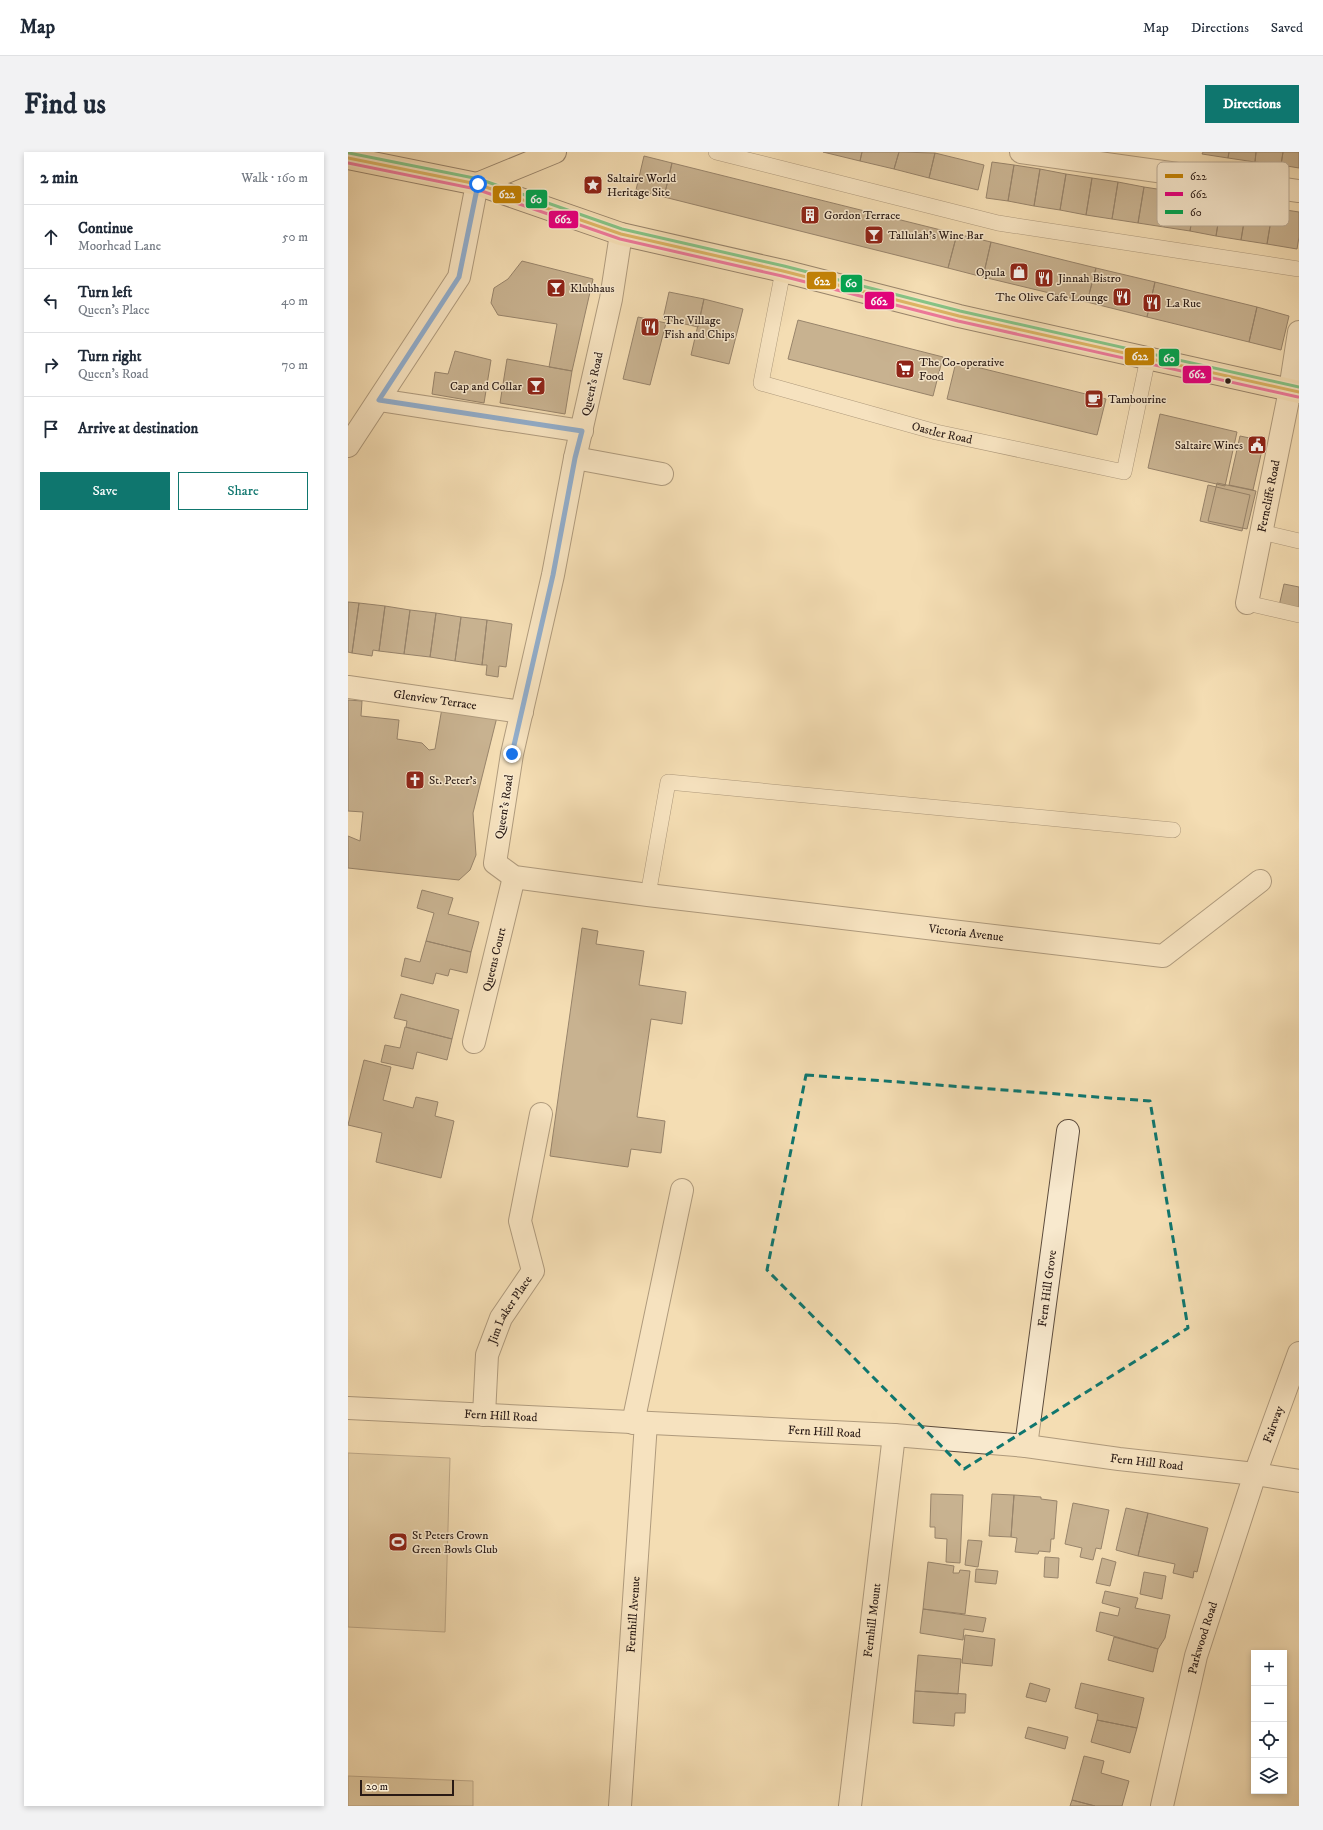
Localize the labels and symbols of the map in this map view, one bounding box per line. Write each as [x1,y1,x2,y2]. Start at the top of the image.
legend [1157,162,1289,226]
text: 622 [1190,170,1207,184]
place label: Saltaire World Heritage Site [607,171,676,200]
place icon: Saltaire World Heritage Site [582,174,604,196]
route start [469,175,487,193]
line badge: 622 [492,185,522,204]
text: 622 [499,188,516,202]
text: 662 [1190,188,1207,202]
line badge: 60 [525,189,548,209]
text: 60 [530,193,542,207]
building icon: Gordon Terrace [799,204,821,226]
text: 60 [1190,206,1202,220]
place label: Gordon Terrace [824,208,900,223]
line badge: 662 [548,210,579,229]
text: 662 [555,213,572,227]
bar icon: Tallulah's Wine Bar [863,224,885,246]
place label: Tallulah's Wine Bar [888,228,984,243]
shop icon: Opula [1008,261,1030,283]
place label: Opula [976,265,1006,280]
restaurant icon: Jinnah Bistro [1033,267,1055,289]
line badge: 622 [806,271,837,290]
place label: Jinnah Bistro [1057,271,1121,286]
line badge: 60 [840,274,863,293]
text: 622 [814,275,831,289]
bar icon: Klubhaus [545,277,567,299]
text: 60 [845,277,857,291]
place label: Klubhaus [570,281,615,296]
restaurant icon: The Olive Cafe Lounge [1111,286,1133,308]
place label: The Olive Cafe Lounge [995,290,1108,305]
line badge: 662 [864,291,895,310]
restaurant icon: La Rue [1141,292,1163,314]
text: 662 [871,295,888,309]
place label: La Rue [1166,296,1201,311]
place label: The Village Fish and Chips [664,313,735,342]
restaurant icon: The Village Fish and Chips [639,316,661,338]
line badge: 622 [1124,347,1155,366]
line badge: 60 [1158,348,1180,367]
text: 622 [1132,350,1149,364]
street label: Queen's Road [578,351,607,418]
text: 60 [1163,352,1175,366]
place label: The Co-operative Food [919,355,1004,384]
supermarket icon: The Co-operative Food [894,358,916,380]
line badge: 662 [1182,365,1212,384]
text: 662 [1189,368,1206,382]
bar icon: Cap and Collar [525,375,547,397]
unlabelled marker [1223,376,1233,386]
place label: Cap and Collar [450,379,523,394]
cafe icon: Tambourine [1083,388,1105,410]
place label: Tambourine [1108,392,1166,407]
street label: Oastler Road [910,419,974,448]
public building icon: Saltaire Wines [1246,434,1268,456]
place label: Saltaire Wines [1175,438,1243,453]
street label: Ferncliffe Road [1254,459,1284,534]
street label: Glenview Terrace [393,687,478,713]
route end [503,745,521,763]
church icon: St. Peter's [404,769,426,791]
place label: St. Peter's [429,773,477,788]
street label: Queen's Road [492,774,517,840]
street label: Victoria Avenue [927,921,1004,945]
street label: Queens Court [480,926,510,993]
street label: Fern Hill Grove [1035,1249,1060,1328]
street label: Jim Laker Place [485,1273,536,1347]
street label: Fairway [1260,1404,1287,1445]
street label: Fern Hill Road [464,1407,538,1425]
street label: Fern Hill Road [787,1423,861,1441]
street label: Fern Hill Road [1109,1451,1184,1474]
place label: St Peters Crown Green Bowls Club [412,1528,498,1557]
sports icon: St Peters Crown Green Bowls Club [387,1531,409,1553]
street label: Fernhill Avenue [623,1576,644,1653]
street label: Fernhill Mount [861,1582,884,1658]
street label: Parkwood Road [1185,1600,1221,1676]
scale bar [360,1778,454,1797]

